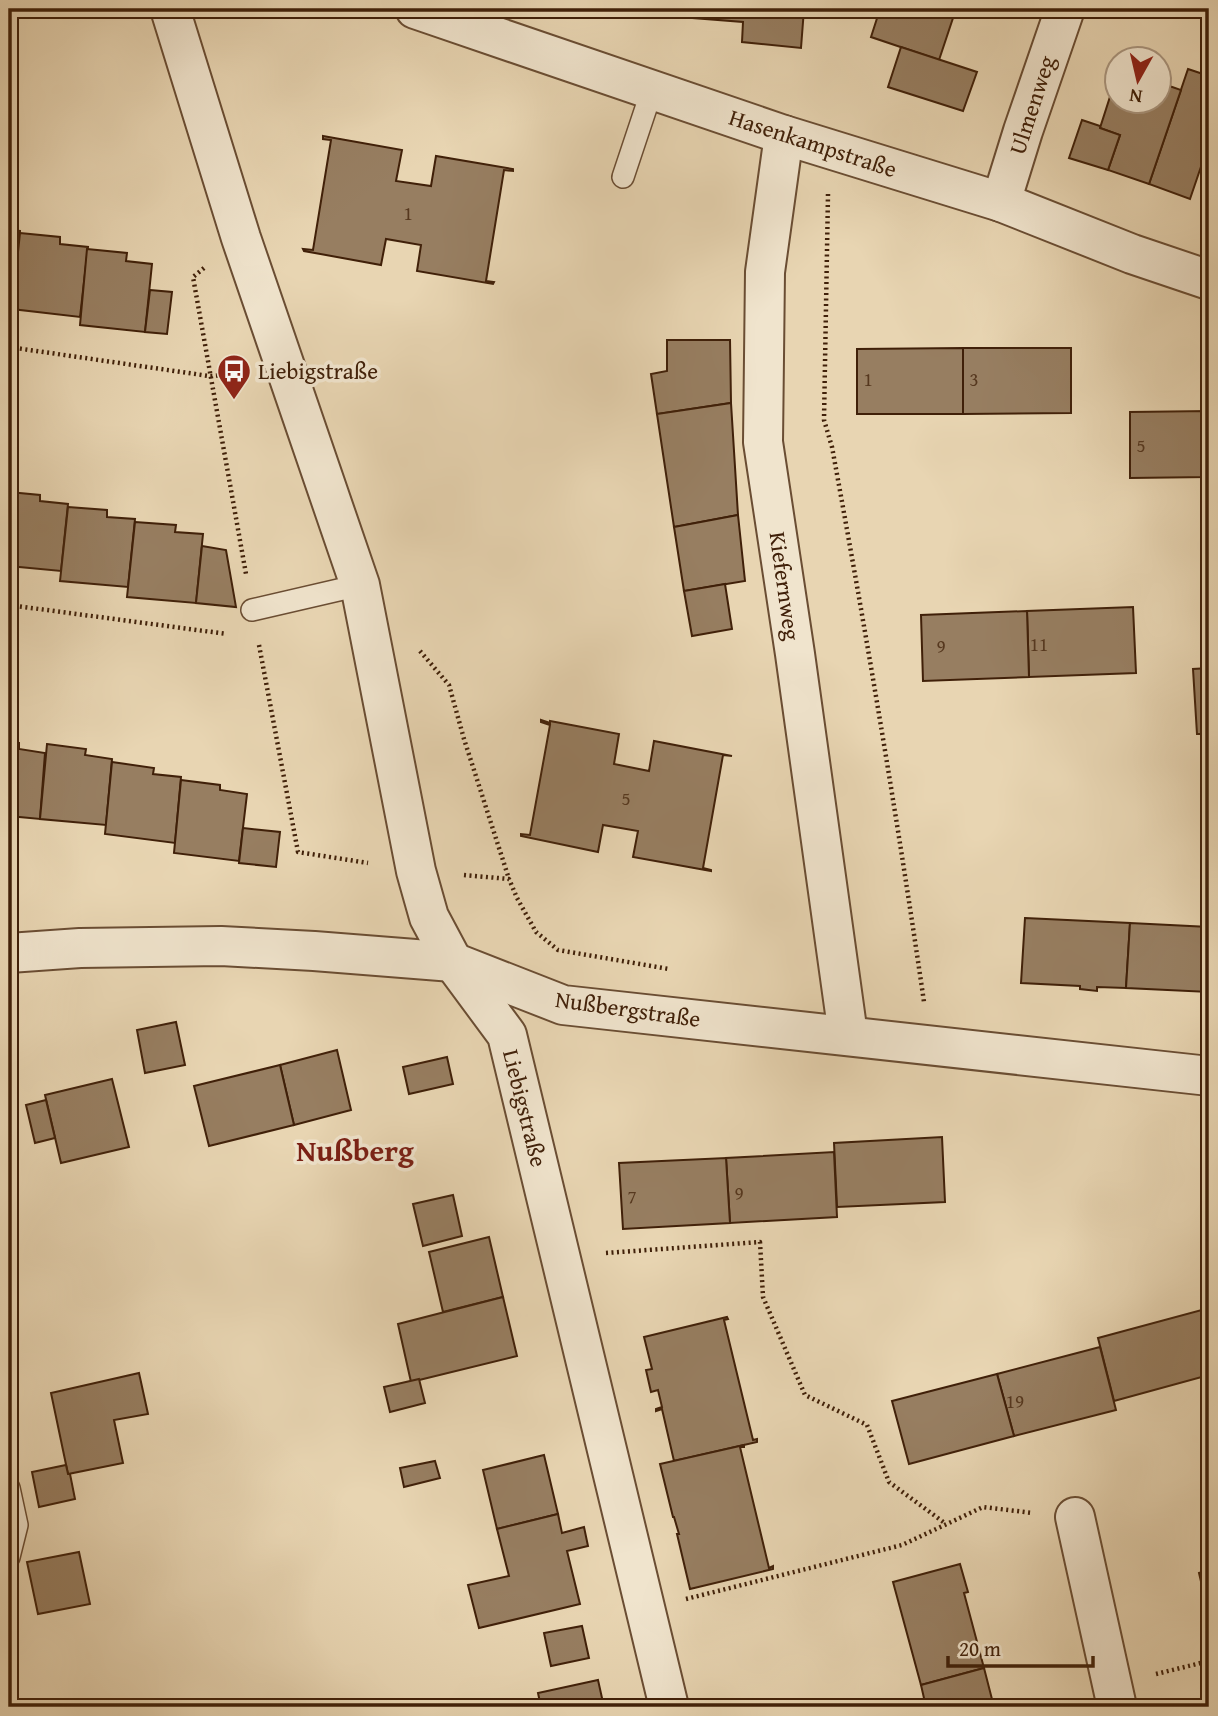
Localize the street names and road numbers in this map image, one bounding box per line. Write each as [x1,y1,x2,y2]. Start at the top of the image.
street label: Ulmenweg [1000,51,1063,159]
street label: Hasenkampstraße [725,100,901,185]
street label: Kiefernweg [762,529,810,643]
street label: Nußbergstraße [553,982,703,1035]
street label: Liebigstraße [495,1046,556,1170]

